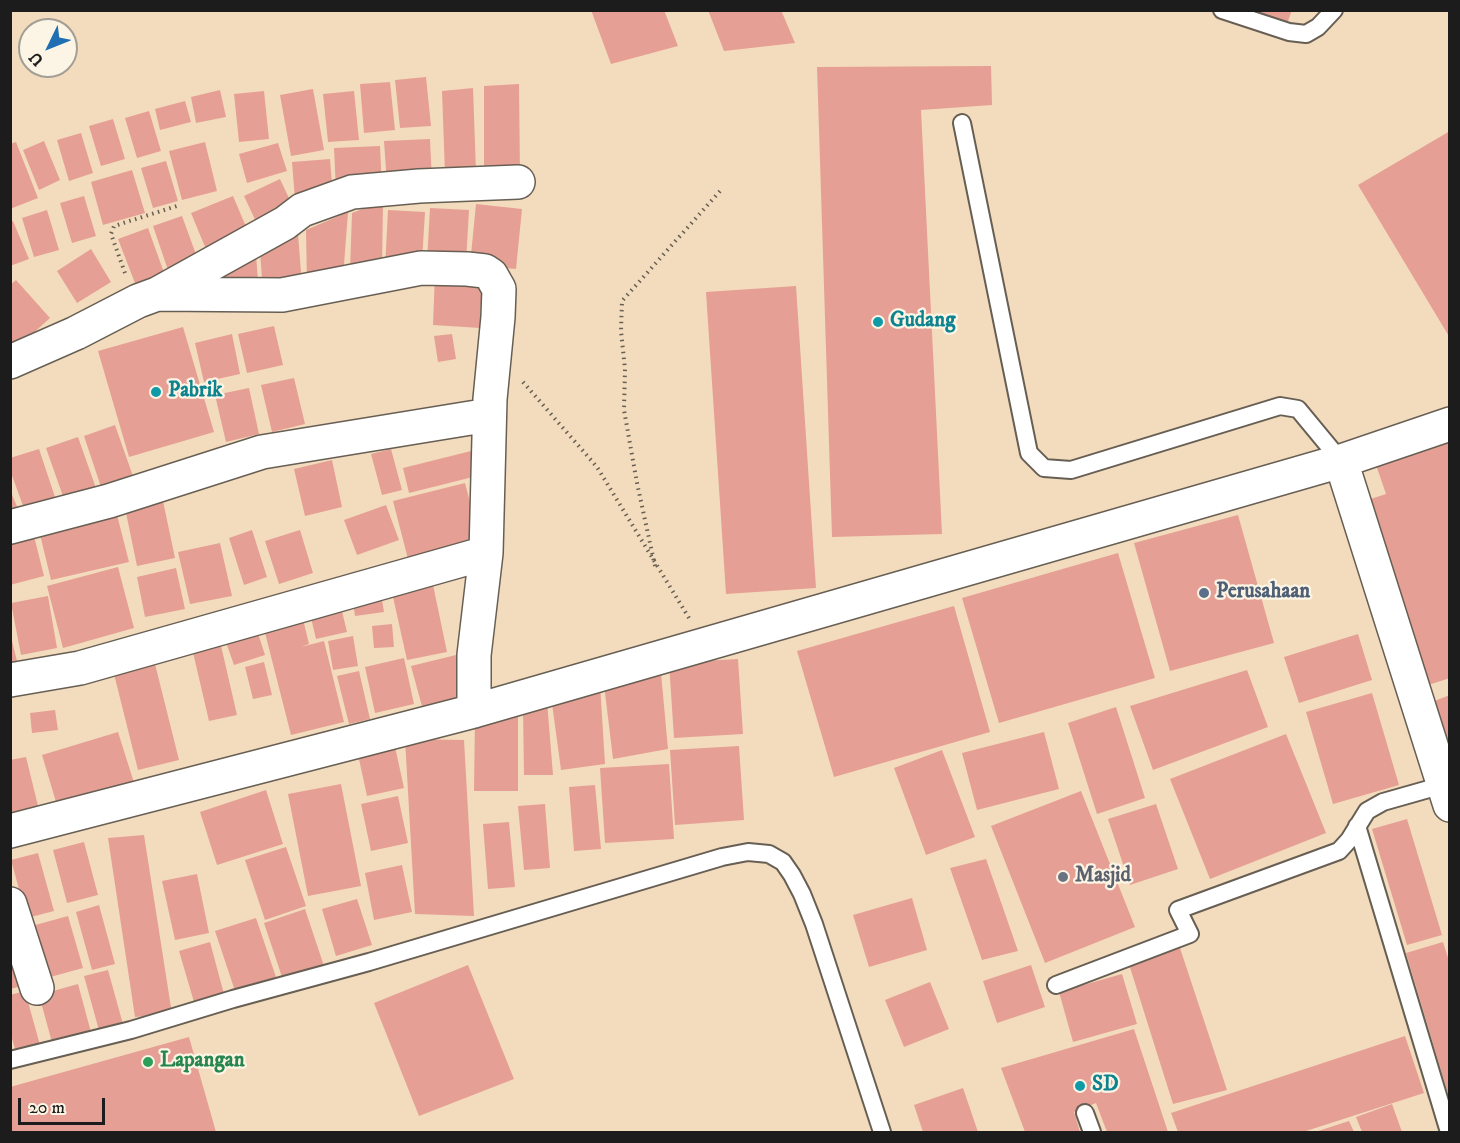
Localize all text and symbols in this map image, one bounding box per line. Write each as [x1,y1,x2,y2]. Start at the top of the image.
north arrow [18,18,78,78]
text: U [25,48,48,70]
place label: Gudang [890,309,955,335]
marker: Gudang [871,315,885,329]
place label: Pabrik [168,379,222,405]
marker: Pabrik [149,385,163,399]
place label: Perusahaan [1216,580,1310,606]
marker: Perusahaan [1197,586,1211,600]
place label: Masjid [1075,864,1131,890]
marker: Masjid [1056,870,1070,884]
place label: Lapangan [160,1049,245,1075]
marker: Lapangan [141,1055,155,1069]
place label: SD [1092,1073,1119,1099]
marker: SD [1073,1079,1087,1093]
scale bar [21,1086,108,1124]
text: 20 m [29,1097,65,1119]

